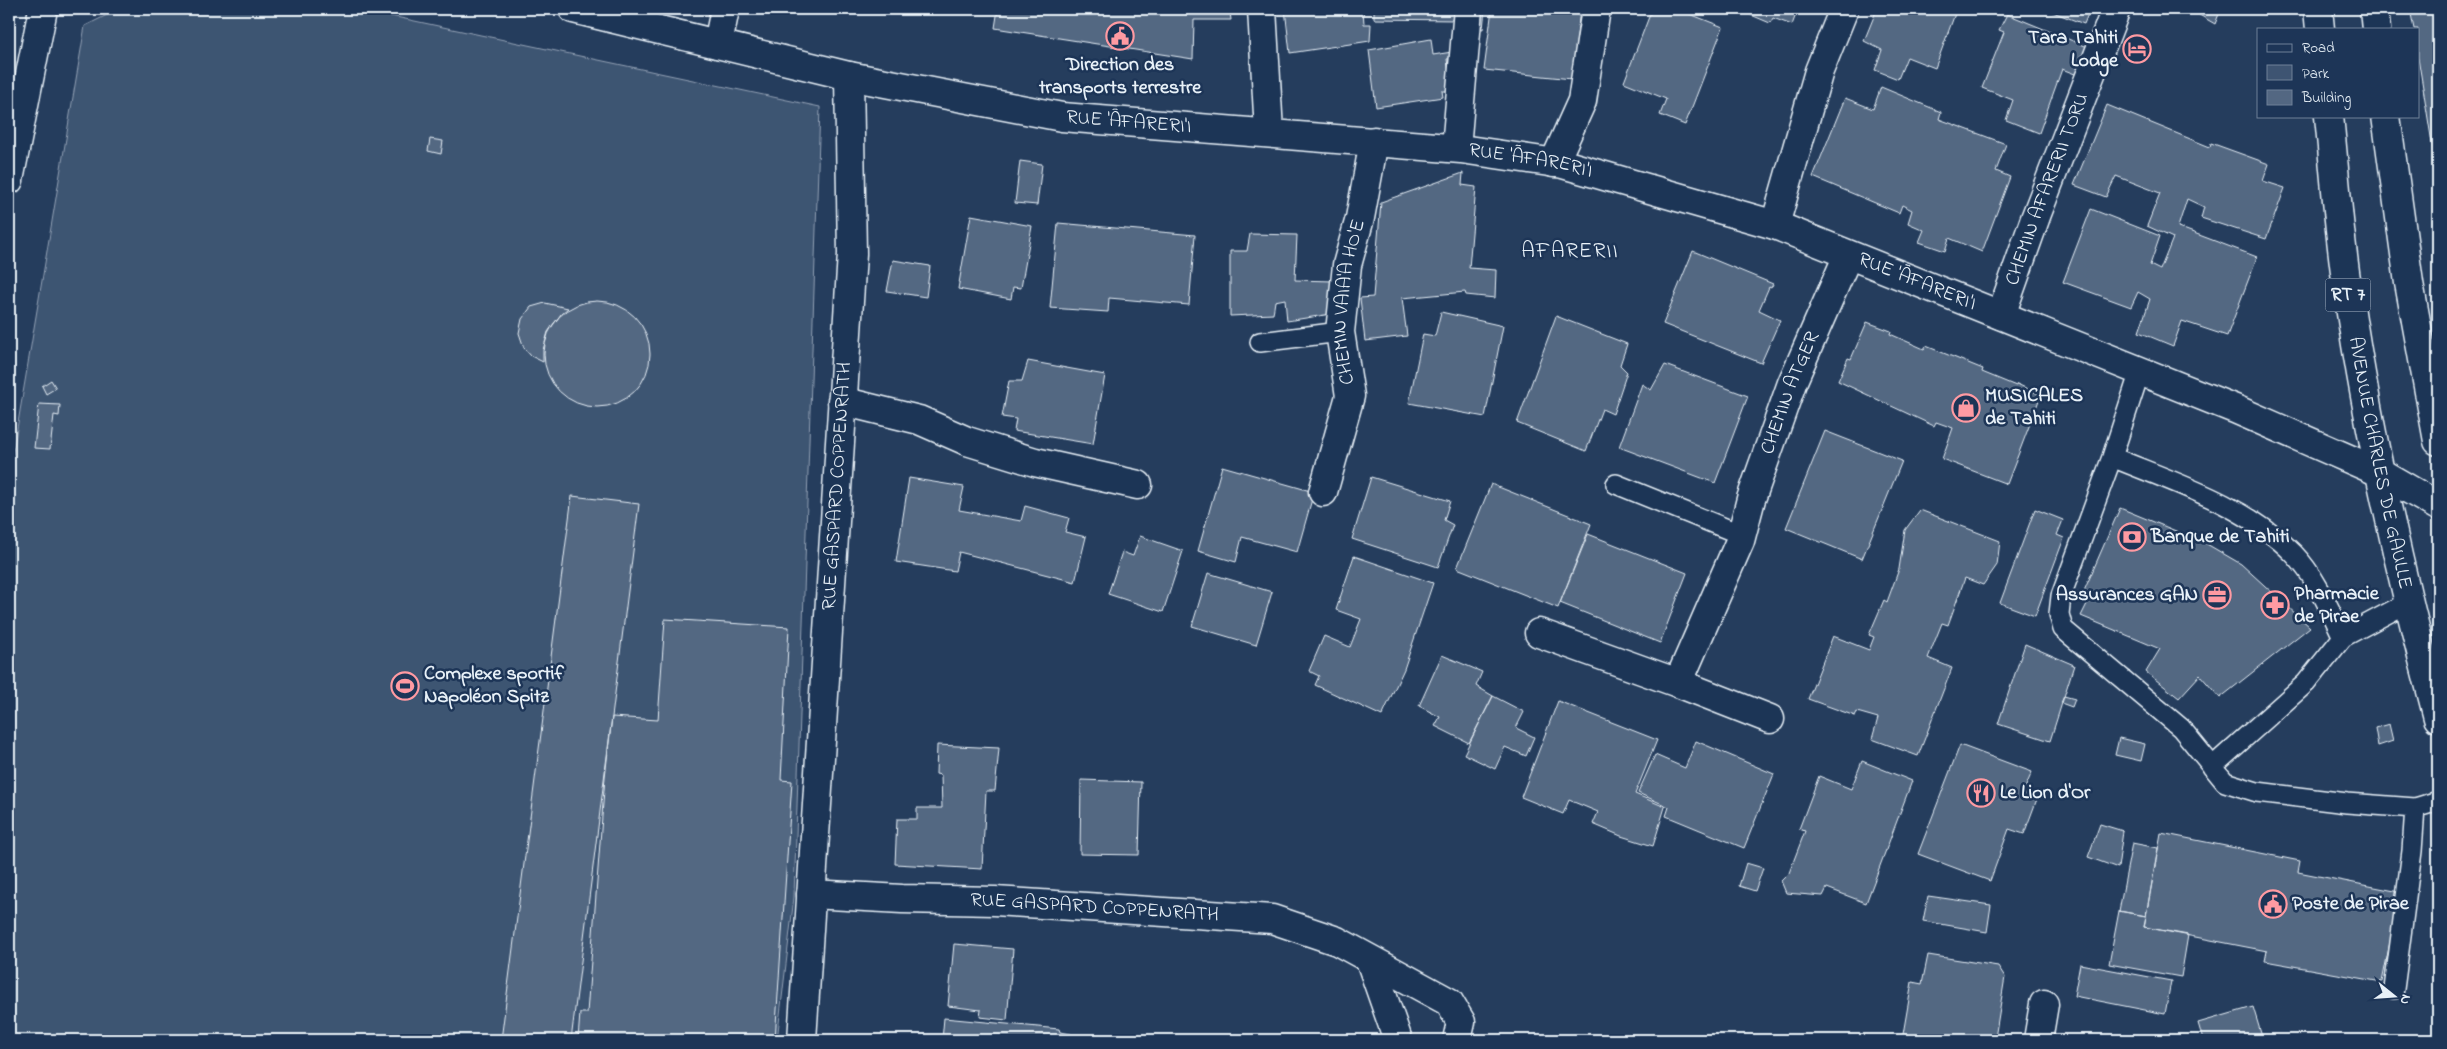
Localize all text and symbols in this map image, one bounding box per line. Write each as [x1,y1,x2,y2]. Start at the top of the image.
public building icon: Direction des transports terrestre [1105,21,1135,51]
place label: Tara Tahiti Lodge [2028,24,2119,77]
legend [2257,28,2420,118]
hotel icon: Tara Tahiti Lodge [2122,34,2152,64]
text: Road [2302,37,2335,59]
place label: Direction des transports terrestre [1038,51,1202,103]
text: Park [2302,63,2330,85]
text: Building [2301,87,2351,110]
street label: CHEMIN AFARERII TORU [1998,89,2097,289]
street label: RUE 'ĀFARERI'I [1065,103,1192,142]
street label: RUE 'ĀFARERI'I [1467,136,1596,186]
street label: CHEMIN VAIA'A HO'E [1325,216,1373,387]
district label: AFARERII [1521,236,1619,268]
street label: RUE 'ĀFARERI'I [1854,245,1981,319]
road number: RT 7 [2326,278,2370,312]
street label: CHEMIN ATGER [1753,326,1828,458]
street label: AVENUE CHARLES DE GAULLE [2340,335,2420,592]
street label: RUE GASPARD COPPENRATH [815,361,860,611]
place label: MUSICALES de Tahiti [1985,382,2083,434]
shop icon: MUSICALES de Tahiti [1951,393,1981,423]
bank icon: Banque de Tahiti [2117,522,2147,552]
place label: Banque de Tahiti [2150,523,2290,552]
office icon: Assurances GAN [2202,580,2232,610]
place label: Pharmacie de Pirae [2294,580,2380,632]
place label: Assurances GAN [2056,581,2198,610]
pharmacy icon: Pharmacie de Pirae [2260,590,2290,620]
place label: Complexe sportif Napoléon Spitz [424,660,564,712]
sports icon: Complexe sportif Napoléon Spitz [390,671,420,701]
restaurant icon: Le Lion d'Or [1966,778,1996,808]
place label: Le Lion d'Or [2000,779,2091,808]
street label: RUE GASPARD COPPENRATH [970,886,1220,930]
public building icon: Poste de Pirae [2258,889,2288,919]
place label: Poste de Pirae [2292,890,2410,919]
north arrow [2370,972,2420,1022]
text: N [2394,992,2416,1007]

